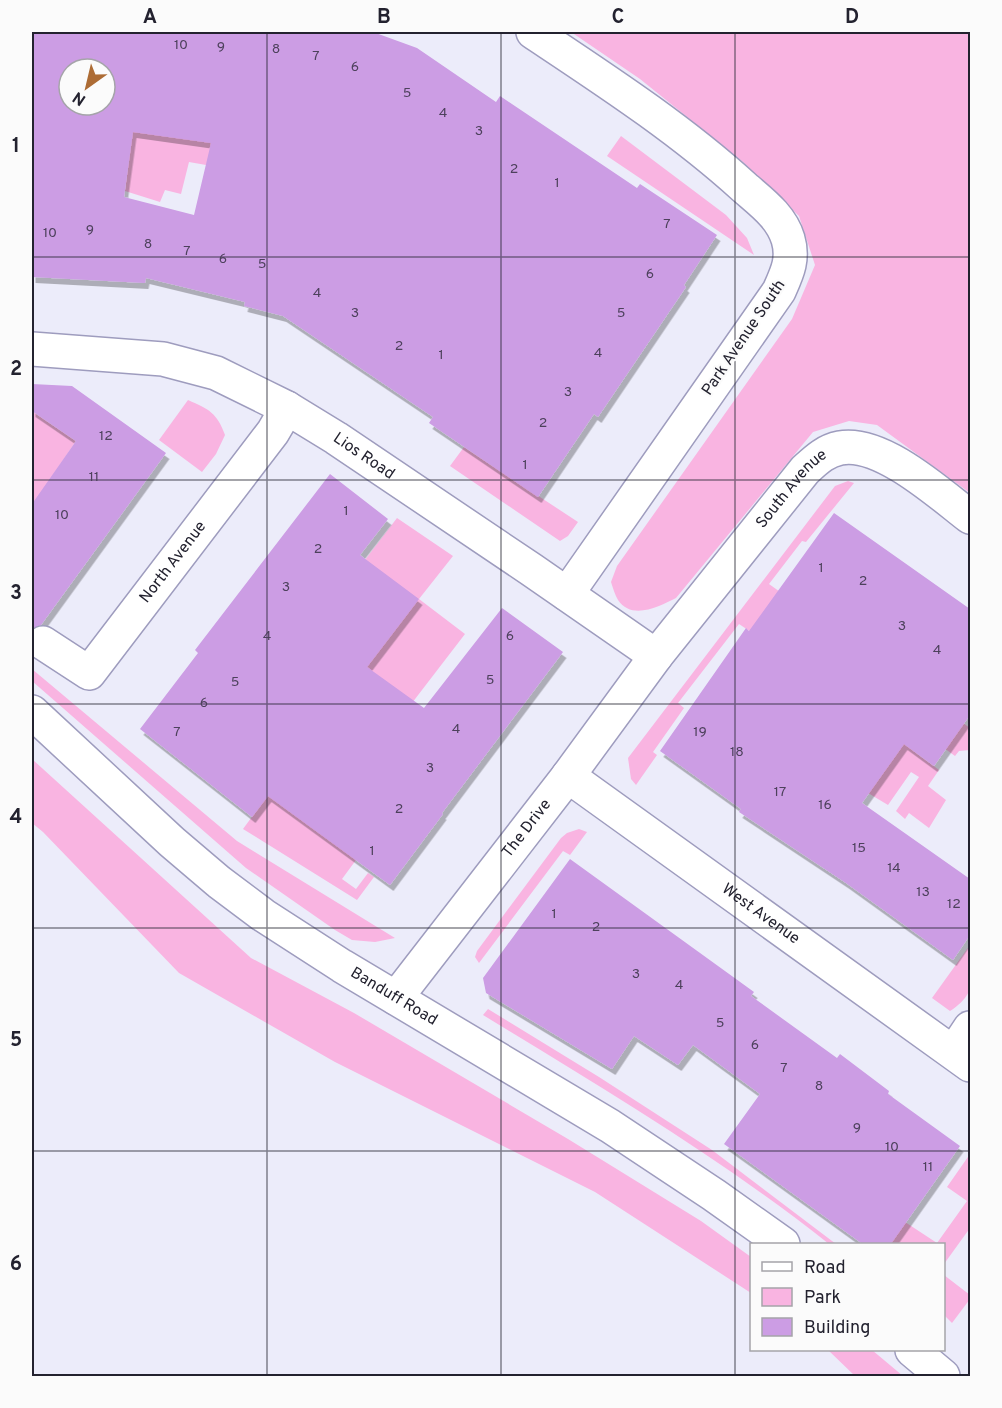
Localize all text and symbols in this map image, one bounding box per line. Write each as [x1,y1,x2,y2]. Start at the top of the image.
text: A [143,5,157,31]
text: B [377,5,391,31]
text: C [612,5,624,31]
text: D [845,5,859,31]
house number: 10 [174,37,188,54]
house number: 9 [217,39,225,56]
house number: 8 [272,41,280,58]
house number: 7 [312,48,320,65]
north arrow [57,57,117,117]
house number: 6 [351,59,359,76]
house number: 5 [403,85,411,102]
text: N [69,86,90,109]
house number: 4 [439,105,447,122]
house number: 3 [475,123,483,140]
text: 1 [12,134,20,160]
house number: 2 [510,161,518,178]
house number: 1 [554,175,560,192]
house number: 7 [663,216,671,233]
house number: 9 [86,222,94,239]
house number: 10 [43,225,57,242]
house number: 8 [144,236,152,253]
house number: 7 [183,243,191,260]
house number: 6 [219,251,227,268]
house number: 5 [258,256,266,273]
house number: 6 [646,266,654,283]
street label: Park Avenue South [698,276,790,400]
house number: 4 [313,285,321,302]
house number: 3 [351,305,359,322]
house number: 5 [617,305,625,322]
house number: 2 [395,338,403,355]
house number: 4 [594,345,602,362]
house number: 1 [438,347,444,364]
text: 2 [10,357,22,383]
house number: 3 [564,384,572,401]
house number: 2 [539,415,547,432]
house number: 12 [99,428,113,445]
street label: Lios Road [329,429,398,484]
street label: South Avenue [752,445,831,533]
house number: 1 [522,457,528,474]
house number: 11 [89,469,99,486]
house number: 1 [343,503,349,520]
house number: 10 [55,507,69,524]
street label: North Avenue [136,517,211,608]
house number: 2 [314,541,322,558]
house number: 1 [818,560,824,577]
house number: 2 [859,573,867,590]
house number: 3 [282,579,290,596]
text: 3 [10,581,22,607]
house number: 3 [898,618,906,635]
house number: 4 [263,628,271,645]
house number: 6 [506,628,514,645]
house number: 4 [933,642,941,659]
house number: 5 [486,672,494,689]
house number: 5 [231,674,239,691]
house number: 6 [200,695,208,712]
house number: 4 [452,721,460,738]
house number: 7 [173,724,181,741]
house number: 19 [693,724,707,741]
house number: 18 [730,744,744,761]
house number: 3 [426,760,434,777]
house number: 17 [774,784,786,801]
street label: The Drive [498,795,556,862]
house number: 16 [818,797,832,814]
house number: 2 [395,801,403,818]
text: 4 [10,805,22,831]
house number: 15 [852,840,866,857]
house number: 1 [369,843,375,860]
house number: 14 [887,860,901,877]
street label: West Avenue [717,879,803,949]
house number: 13 [916,884,930,901]
house number: 12 [947,896,961,913]
house number: 1 [551,906,557,923]
house number: 2 [592,919,600,936]
street label: Banduff Road [346,963,441,1031]
house number: 3 [632,966,640,983]
house number: 4 [675,977,683,994]
house number: 5 [716,1015,724,1032]
text: 5 [10,1028,22,1054]
house number: 6 [751,1037,759,1054]
house number: 7 [780,1060,788,1077]
house number: 8 [815,1078,823,1095]
house number: 9 [853,1120,861,1137]
house number: 10 [885,1139,899,1156]
house number: 11 [923,1159,933,1176]
legend [750,1243,945,1351]
text: 6 [10,1252,22,1278]
text: Road [804,1257,846,1280]
text: Park [804,1287,841,1310]
text: Building [804,1317,870,1340]

